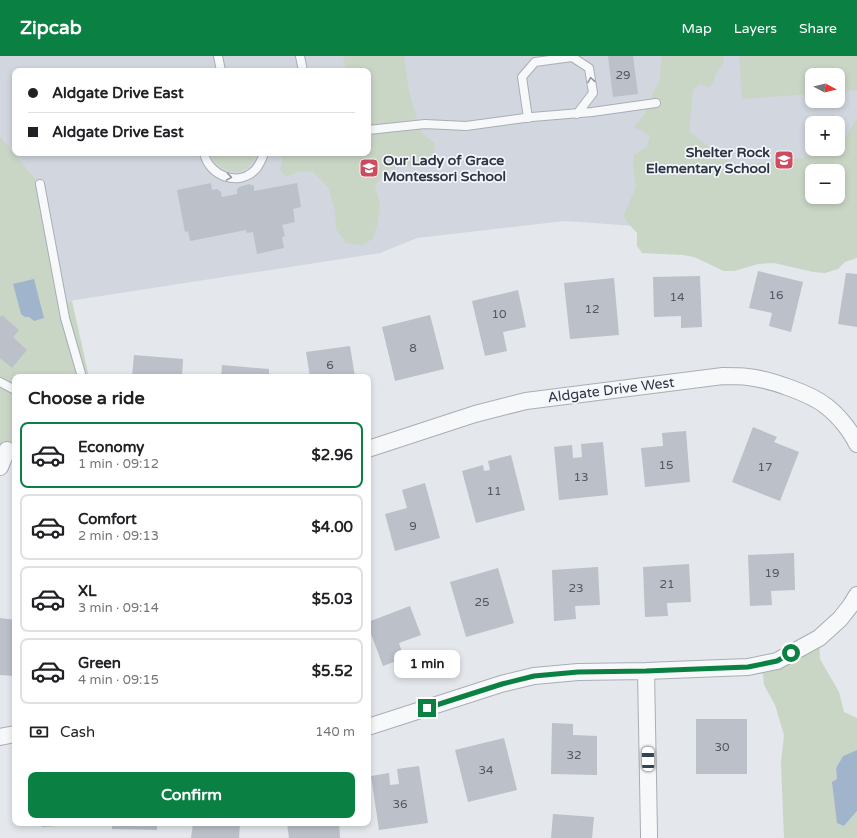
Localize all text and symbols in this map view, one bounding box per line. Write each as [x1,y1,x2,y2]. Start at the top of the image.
text: Zipcab [20,17,82,39]
text: Map [682,20,712,37]
text: Layers [734,20,777,37]
text: Share [799,20,837,37]
house number: 29 [615,68,631,82]
north arrow [805,68,845,108]
map controls [805,68,845,204]
one-way arrow [587,77,596,83]
text: Aldgate Drive East [52,84,184,102]
button: + [805,116,845,156]
text: Aldgate Drive East [52,123,184,141]
place label: Shelter Rock Elementary School [646,144,770,177]
school or university icon: Shelter Rock Elementary School [773,149,795,171]
place label: Our Lady of Grace Montessori School [383,152,506,185]
school or university icon: Our Lady of Grace Montessori School [358,157,380,179]
button: − [805,164,845,204]
one-way arrow [226,172,233,181]
house number: 16 [768,288,784,302]
house number: 14 [669,290,685,304]
house number: 12 [584,302,600,316]
house number: 10 [491,307,507,321]
house number: 8 [409,341,417,355]
house number: 6 [326,358,334,372]
street label: Aldgate Drive West [547,374,676,406]
text: Choose a ride [28,387,145,409]
icon: car [30,437,66,473]
text: Economy [78,438,144,456]
text: $2.96 [312,446,353,464]
text: 1 min · 09:12 [78,456,159,472]
house number: 15 [658,458,674,472]
house number: 17 [757,460,773,474]
house number: 13 [573,470,589,484]
house number: 11 [486,484,502,498]
icon: car [30,509,66,545]
text: Comfort [78,510,137,528]
text: $4.00 [312,518,353,536]
house number: 9 [409,519,417,533]
text: 2 min · 09:13 [78,528,159,544]
house number: 19 [764,566,780,580]
house number: 21 [659,577,675,591]
icon: car [30,581,66,617]
house number: 23 [568,581,584,595]
text: XL [78,582,97,600]
text: $5.03 [312,590,353,608]
house number: 25 [474,595,490,609]
text: 3 min · 09:14 [78,600,159,616]
route start [782,644,800,662]
callout: 1 min [394,650,460,678]
icon: car [30,653,66,689]
text: Green [78,654,121,672]
text: 1 min [410,656,444,672]
text: $5.52 [312,662,353,680]
text: 4 min · 09:15 [78,672,159,688]
route end [418,699,436,717]
icon: cash [28,721,50,743]
text: Cash [60,723,95,741]
text: 140 m [315,724,355,740]
house number: 30 [714,740,730,754]
car [642,747,654,771]
house number: 32 [566,748,582,762]
house number: 34 [478,763,494,777]
button: Confirm [28,772,355,818]
house number: 36 [392,797,408,811]

